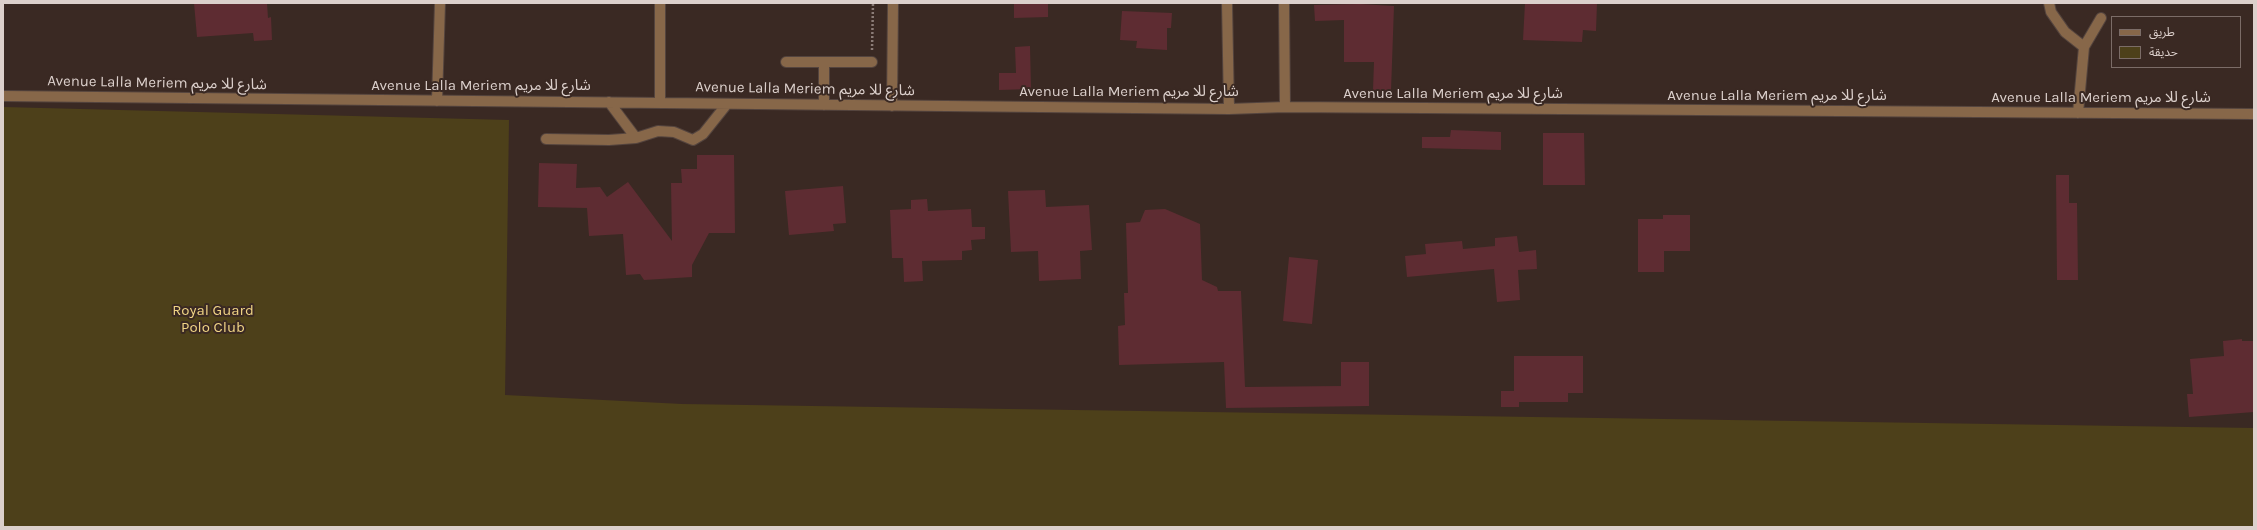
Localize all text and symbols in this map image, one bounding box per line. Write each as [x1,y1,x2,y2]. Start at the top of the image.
legend [2111,16,2241,68]
text: طريق [2149,25,2175,39]
text: حديقة [2149,45,2178,59]
street label: Avenue Lalla Meriem شارع للا مريم [47,72,267,94]
street label: Avenue Lalla Meriem شارع للا مريم [371,77,591,95]
street label: Avenue Lalla Meriem شارع للا مريم [695,78,915,100]
street label: Avenue Lalla Meriem شارع للا مريم [1019,83,1239,101]
street label: Avenue Lalla Meriem شارع للا مريم [1343,85,1563,103]
street label: Avenue Lalla Meriem شارع للا مريم [1667,87,1887,105]
street label: Avenue Lalla Meriem شارع للا مريم [1991,89,2211,107]
park label: Royal Guard Polo Club [172,302,254,337]

